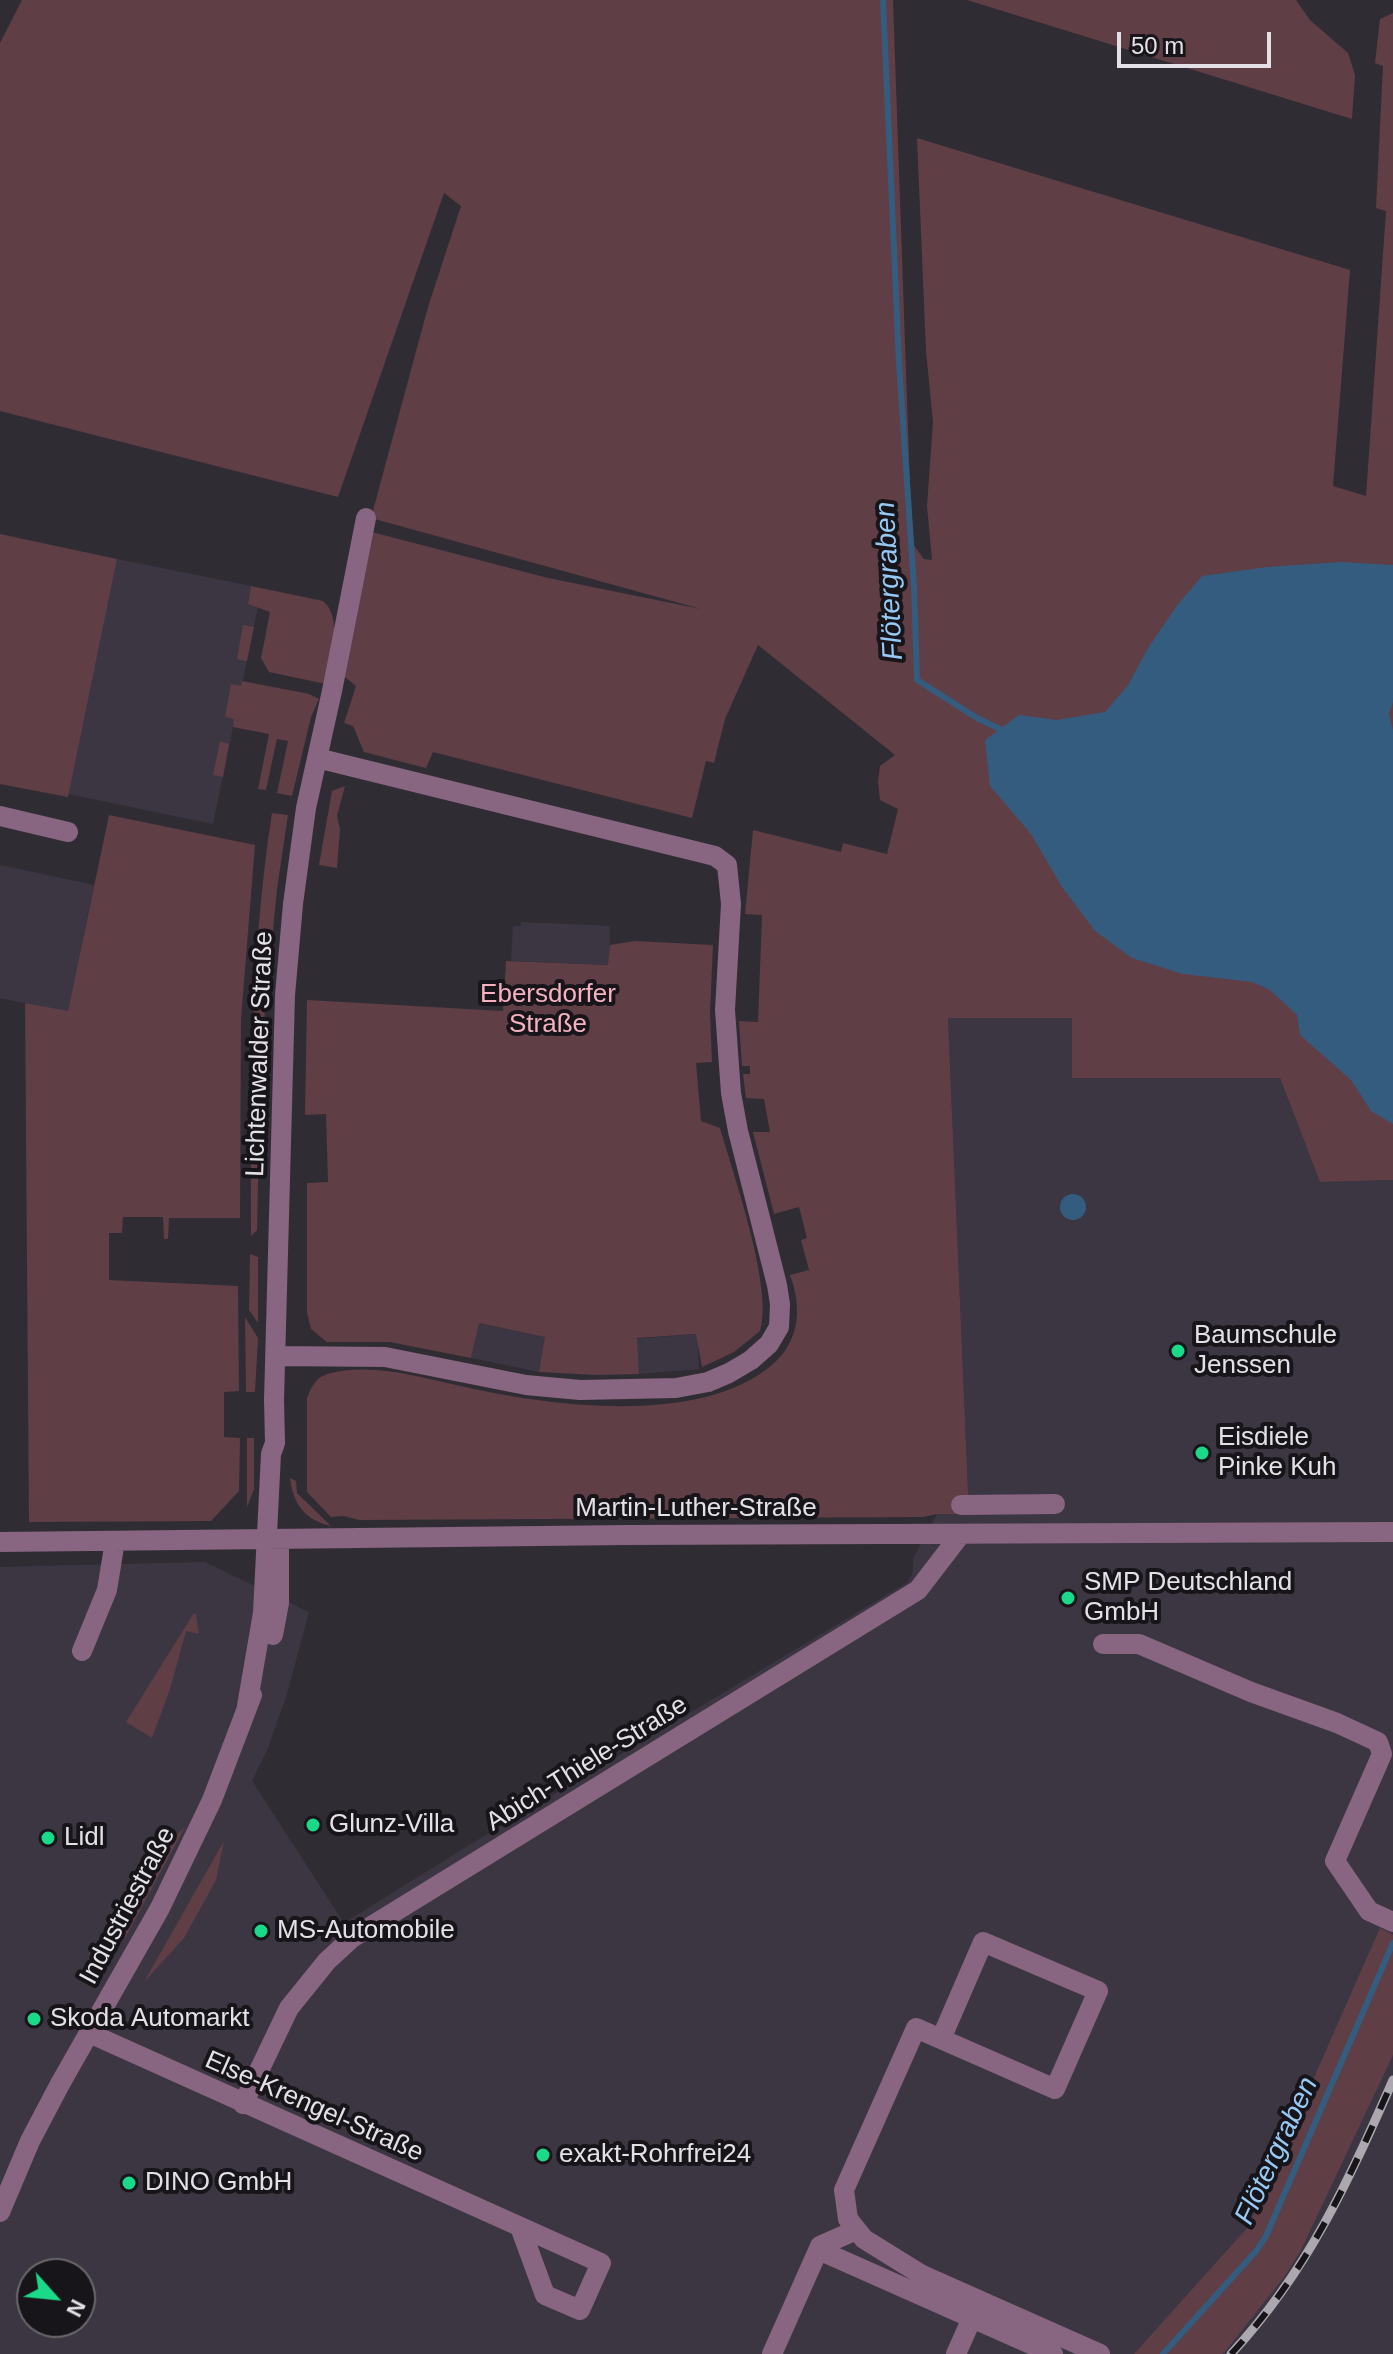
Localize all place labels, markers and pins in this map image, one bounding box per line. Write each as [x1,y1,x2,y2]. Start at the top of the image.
place label: Baumschule Jenssen [1194,1320,1337,1382]
marker: Baumschule Jenssen [1169,1342,1187,1360]
place label: Eisdiele Pinke Kuh [1218,1422,1337,1484]
marker: Eisdiele Pinke Kuh [1193,1444,1211,1462]
place label: SMP Deutschland GmbH [1084,1567,1292,1628]
marker: SMP Deutschland GmbH [1059,1589,1077,1607]
place label: Glunz-Villa [329,1809,454,1841]
marker: Glunz-Villa [304,1816,322,1834]
place label: Lidl [64,1822,104,1854]
marker: Lidl [39,1829,57,1847]
place label: MS-Automobile [277,1915,455,1947]
marker: MS-Automobile [252,1922,270,1940]
place label: Skoda Automarkt [50,2003,249,2035]
marker: Skoda Automarkt [25,2010,43,2028]
place label: exakt-Rohrfrei24 [559,2139,751,2171]
marker: exakt-Rohrfrei24 [534,2146,552,2164]
place label: DINO GmbH [145,2167,292,2199]
marker: DINO GmbH [120,2174,138,2192]

